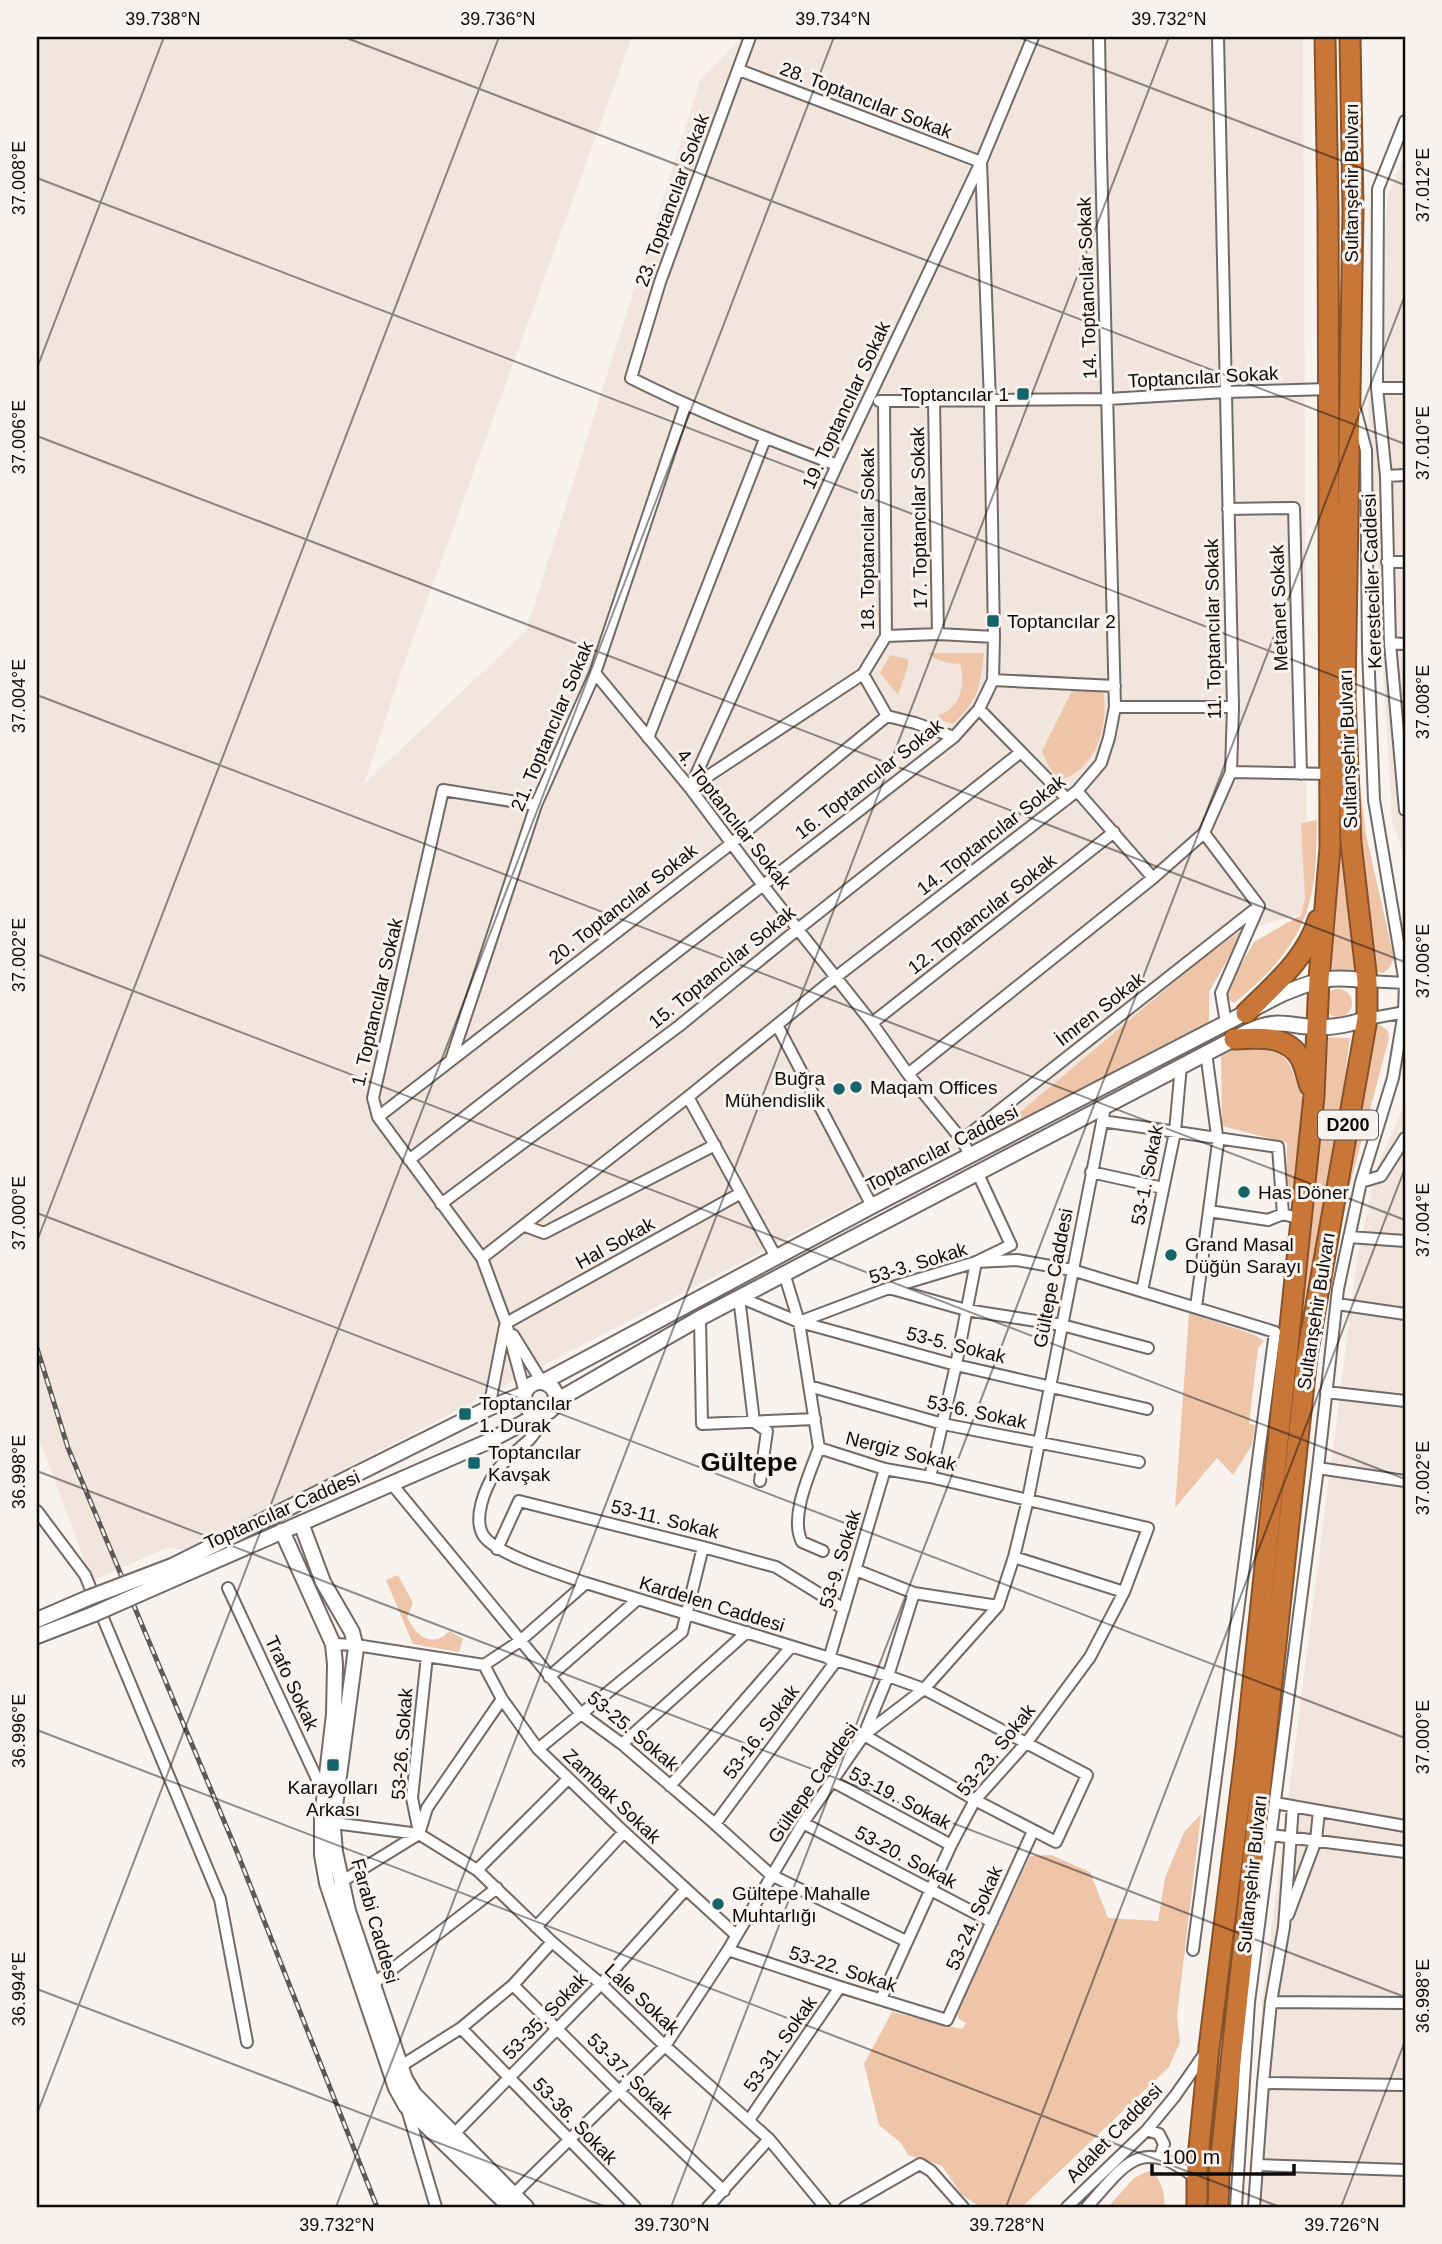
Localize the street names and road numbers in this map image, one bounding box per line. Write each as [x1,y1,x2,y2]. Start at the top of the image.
street label: 28. Toptancılar Sokak [777,58,955,143]
street label: Sultanşehir Bulvarı [1341,103,1362,263]
street label: 23. Toptancılar Sokak [631,110,713,289]
street label: 14. Toptancılar Sokak [1073,196,1101,379]
street label: 19. Toptancılar Sokak [798,317,894,492]
street label: Toptancılar Sokak [1127,363,1279,391]
street label: 17. Toptancılar Sokak [907,426,931,609]
street label: 18. Toptancılar Sokak [857,447,878,630]
street label: Keresteciler Caddesi [1358,493,1386,669]
street label: 11. Toptancılar Sokak [1201,538,1225,720]
street label: Metanet Sokak [1266,544,1292,672]
street label: 21. Toptancılar Sokak [507,637,597,814]
street label: Sultanşehir Bulvarı [1335,669,1361,829]
street label: 16. Toptancılar Sokak [791,714,948,843]
street label: 4. Toptancılar Sokak [673,745,795,894]
street label: 14. Toptancılar Sokak [913,770,1070,899]
street label: 20. Toptancılar Sokak [545,839,702,968]
street label: 12. Toptancılar Sokak [904,849,1061,978]
street label: 15. Toptancılar Sokak [645,901,800,1033]
street label: 1. Toptancılar Sokak [347,915,407,1088]
street label: İmren Sokak [1052,968,1149,1050]
street label: Toptancılar Caddesi [862,1101,1022,1195]
road number: D200 [1318,1110,1378,1140]
street label: 53-1. Sokak [1127,1123,1167,1227]
street label: Gültepe Caddesi [1029,1207,1077,1349]
street label: Hal Sokak [572,1213,658,1273]
street label: Sultanşehir Bulvarı [1293,1231,1339,1391]
street label: 53-3. Sokak [866,1238,970,1288]
street label: 53-5. Sokak [904,1323,1008,1368]
street label: 53-6. Sokak [925,1391,1029,1433]
street label: Nergiz Sokak [844,1427,959,1475]
street label: Toptancılar Caddesi [201,1466,363,1554]
street label: 53-11. Sokak [609,1495,722,1543]
street label: 53-9. Sokak [815,1507,865,1611]
street label: Kardelen Caddesi [637,1572,787,1636]
street label: Trafo Sokak [261,1632,323,1734]
street label: 53-16. Sokak [719,1681,803,1783]
street label: 53-26. Sokak [388,1687,416,1801]
street label: 53-25. Sokak [583,1687,683,1775]
street label: 53-23. Sokak [953,1700,1040,1800]
street label: Gültepe Caddesi [764,1719,862,1847]
street label: Zambak Sokak [559,1744,665,1848]
street label: 53-19. Sokak [846,1762,955,1834]
street label: Sultanşehir Bulvarı [1233,1794,1271,1954]
street label: 53-20. Sokak [852,1821,961,1893]
street label: Farabi Caddesi [347,1856,403,1986]
street label: 53-24. Sokak [942,1862,1007,1973]
street label: 53-22. Sokak [787,1942,900,1996]
street label: Lale Sokak [600,1959,684,2039]
street label: 53-35. Sokak [499,1968,592,2064]
street label: 53-31. Sokak [739,1992,821,2096]
street label: 53-37. Sokak [583,2029,677,2123]
street label: 53-36. Sokak [529,2073,622,2169]
street label: Adalet Caddesi [1062,2079,1166,2187]

